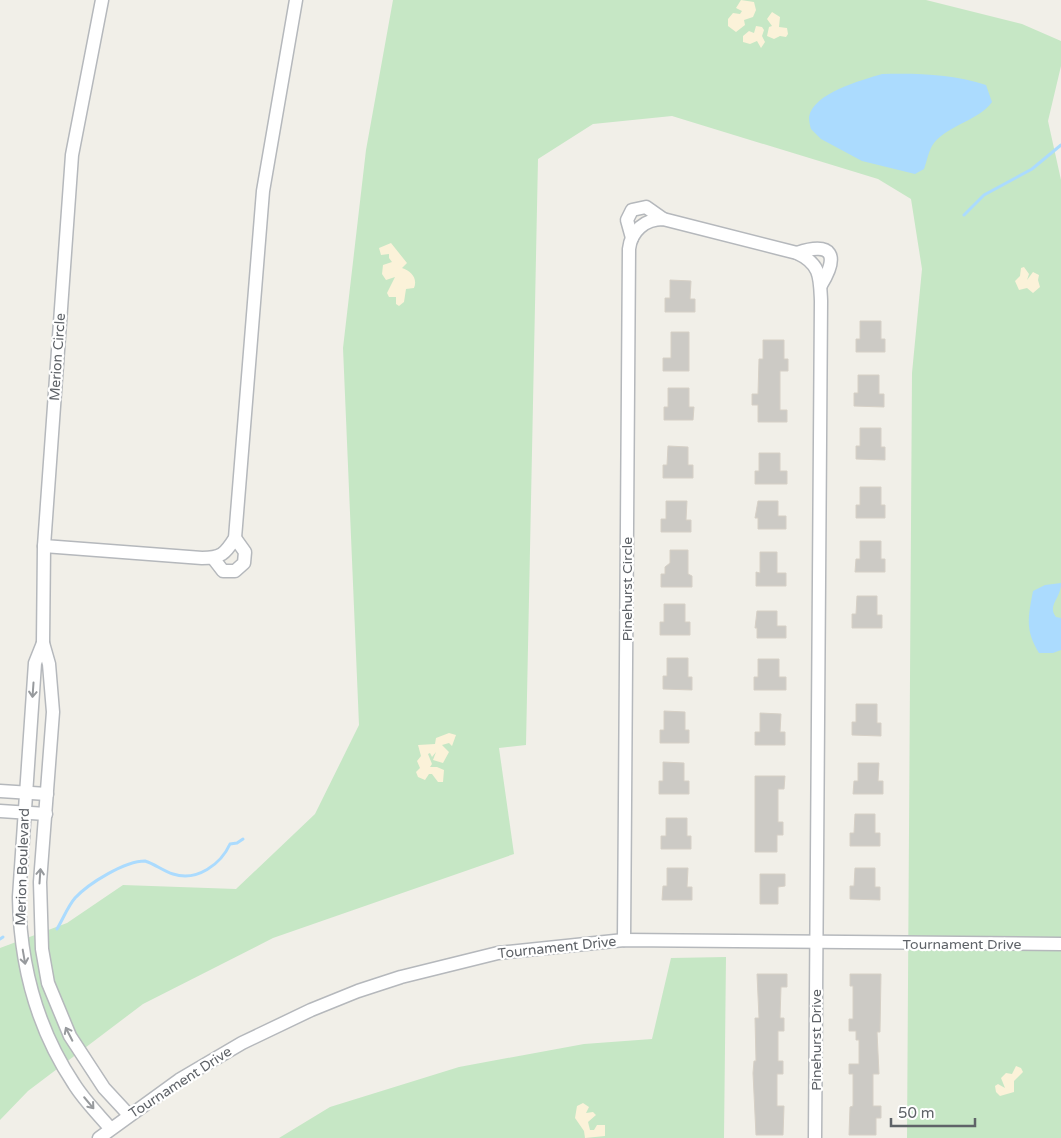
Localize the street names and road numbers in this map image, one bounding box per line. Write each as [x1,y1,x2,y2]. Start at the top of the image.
street label: Merion Circle [46,312,69,402]
street label: Pinehurst Circle [619,537,636,641]
street label: Merion Boulevard [12,808,33,926]
street label: Tournament Drive [497,933,617,962]
street label: Tournament Drive [902,936,1022,953]
street label: Pinehurst Drive [808,989,825,1091]
street label: Tournament Drive [126,1043,235,1122]

